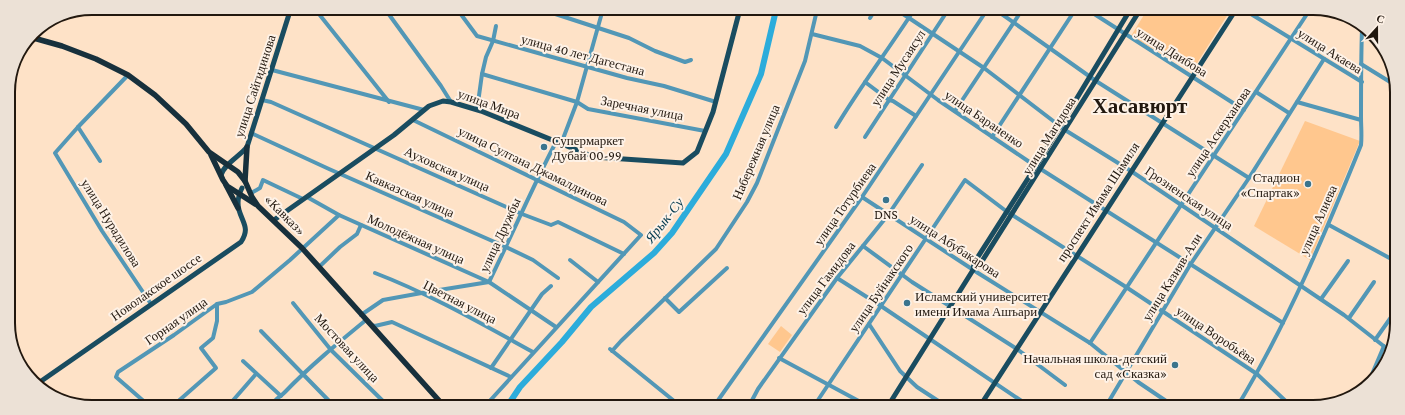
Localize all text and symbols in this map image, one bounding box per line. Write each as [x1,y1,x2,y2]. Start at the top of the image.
north arrow [1357,8,1397,48]
text: С [1375,12,1386,26]
street label: улица Даибова [1134,24,1211,80]
street label: улица Акаева [1295,25,1365,77]
street label: улица Мусаясул [868,27,929,109]
street label: улица 40 лет Дагестана [520,31,647,79]
street label: улица Сайгидинова [231,33,279,139]
street label: улица Аскерханова [1182,84,1254,180]
street label: улица Мира [456,86,522,122]
street label: улица Бараненко [942,87,1026,151]
street label: Заречная улица [599,93,685,123]
street label: улица Магидова [1019,94,1079,178]
district label: Хасавюрт [1093,94,1188,118]
street label: Набережная улица [729,102,783,202]
street label: улица Султана Джамалдинова [456,123,611,209]
place label: Супермаркет Дубай 00-99 [552,133,624,163]
street label: проспект Имама Шамиля [1054,140,1142,264]
marker: Супермаркет Дубай 00-99 [539,142,549,152]
street label: Ауховская улица [402,143,492,195]
street label: улица Тотурбиева [811,160,879,248]
street label: Грозненская улица [1142,163,1236,233]
street label: Кавказская улица [363,168,457,220]
place label: Стадион «Спартак» [1240,170,1300,200]
street label: улица Нурадилова [78,176,144,270]
marker: Стадион «Спартак» [1303,179,1313,189]
street label: улица Алиева [1296,183,1340,257]
street label: «Кавказ» [261,191,309,239]
water label: Ярык-Су [641,194,687,247]
street label: улица Дружбы [476,195,524,275]
marker: DNS [881,195,891,205]
place label: DNS [874,207,898,222]
street label: Молодёжная улица [365,211,467,267]
street label: улица Абубакарова [907,211,1003,281]
street label: улица Казияв-Али [1139,230,1205,324]
street label: улица Гамидова [794,238,858,317]
street label: улица Буйнакского [846,241,916,335]
street label: Новолакское шоссе [108,250,204,324]
street label: Цветная улица [421,277,499,327]
place label: Исламский университет имени Имама Ашъари [915,289,1048,319]
street label: Горная улица [142,294,210,348]
marker: Исламский университет имени Имама Ашъари [902,298,912,308]
street label: улица Воробьёва [1173,303,1259,367]
street label: Мостовая улица [311,311,383,385]
place label: Начальная школа-детский сад «Сказка» [1023,351,1167,381]
marker: Начальная школа-детский сад «Сказка» [1170,360,1180,370]

